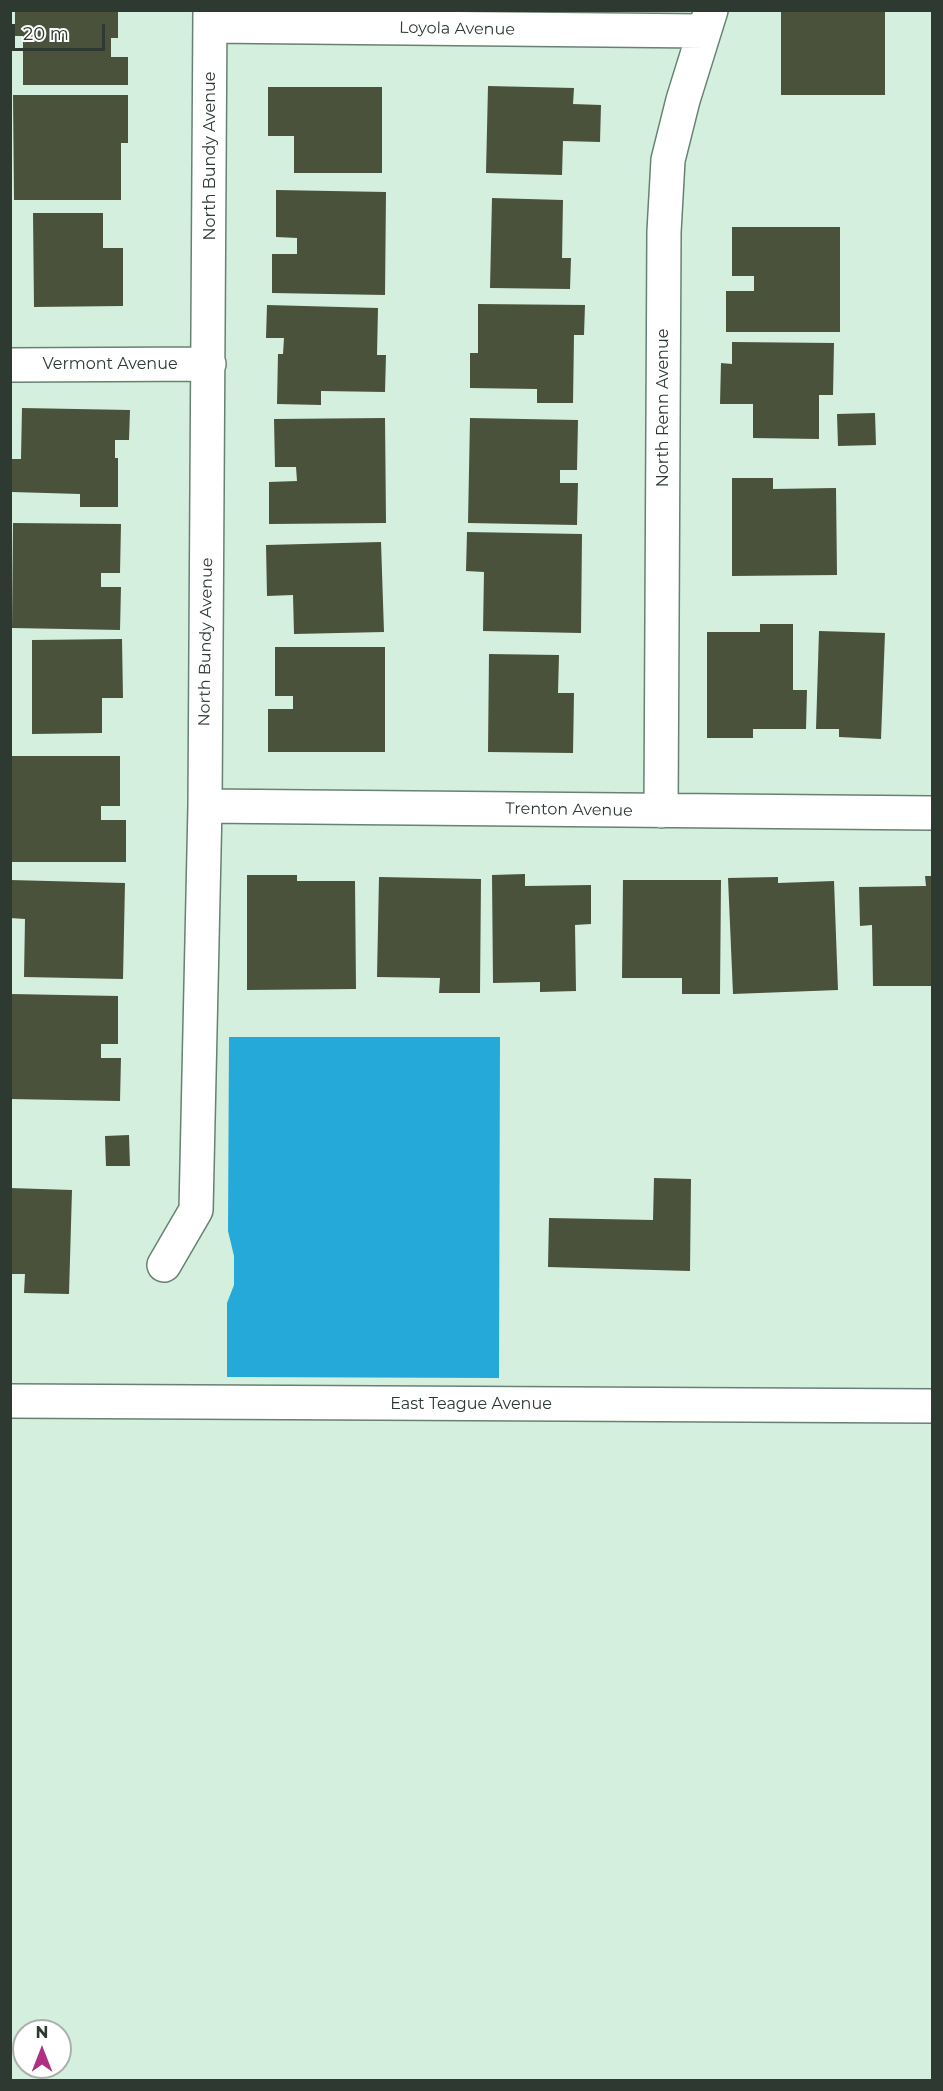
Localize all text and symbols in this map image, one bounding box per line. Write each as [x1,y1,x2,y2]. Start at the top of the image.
scale bar [15,12,108,50]
street label: Loyola Avenue [399,18,515,40]
text: 20 m [23,23,69,45]
street label: North Bundy Avenue [200,72,220,240]
street label: North Renn Avenue [653,329,673,487]
street label: Vermont Avenue [42,354,178,374]
street label: North Bundy Avenue [195,557,217,727]
street label: Trenton Avenue [505,799,633,821]
street label: East Teague Avenue [390,1394,552,1414]
north arrow [12,2019,72,2079]
text: N [36,2023,48,2042]

